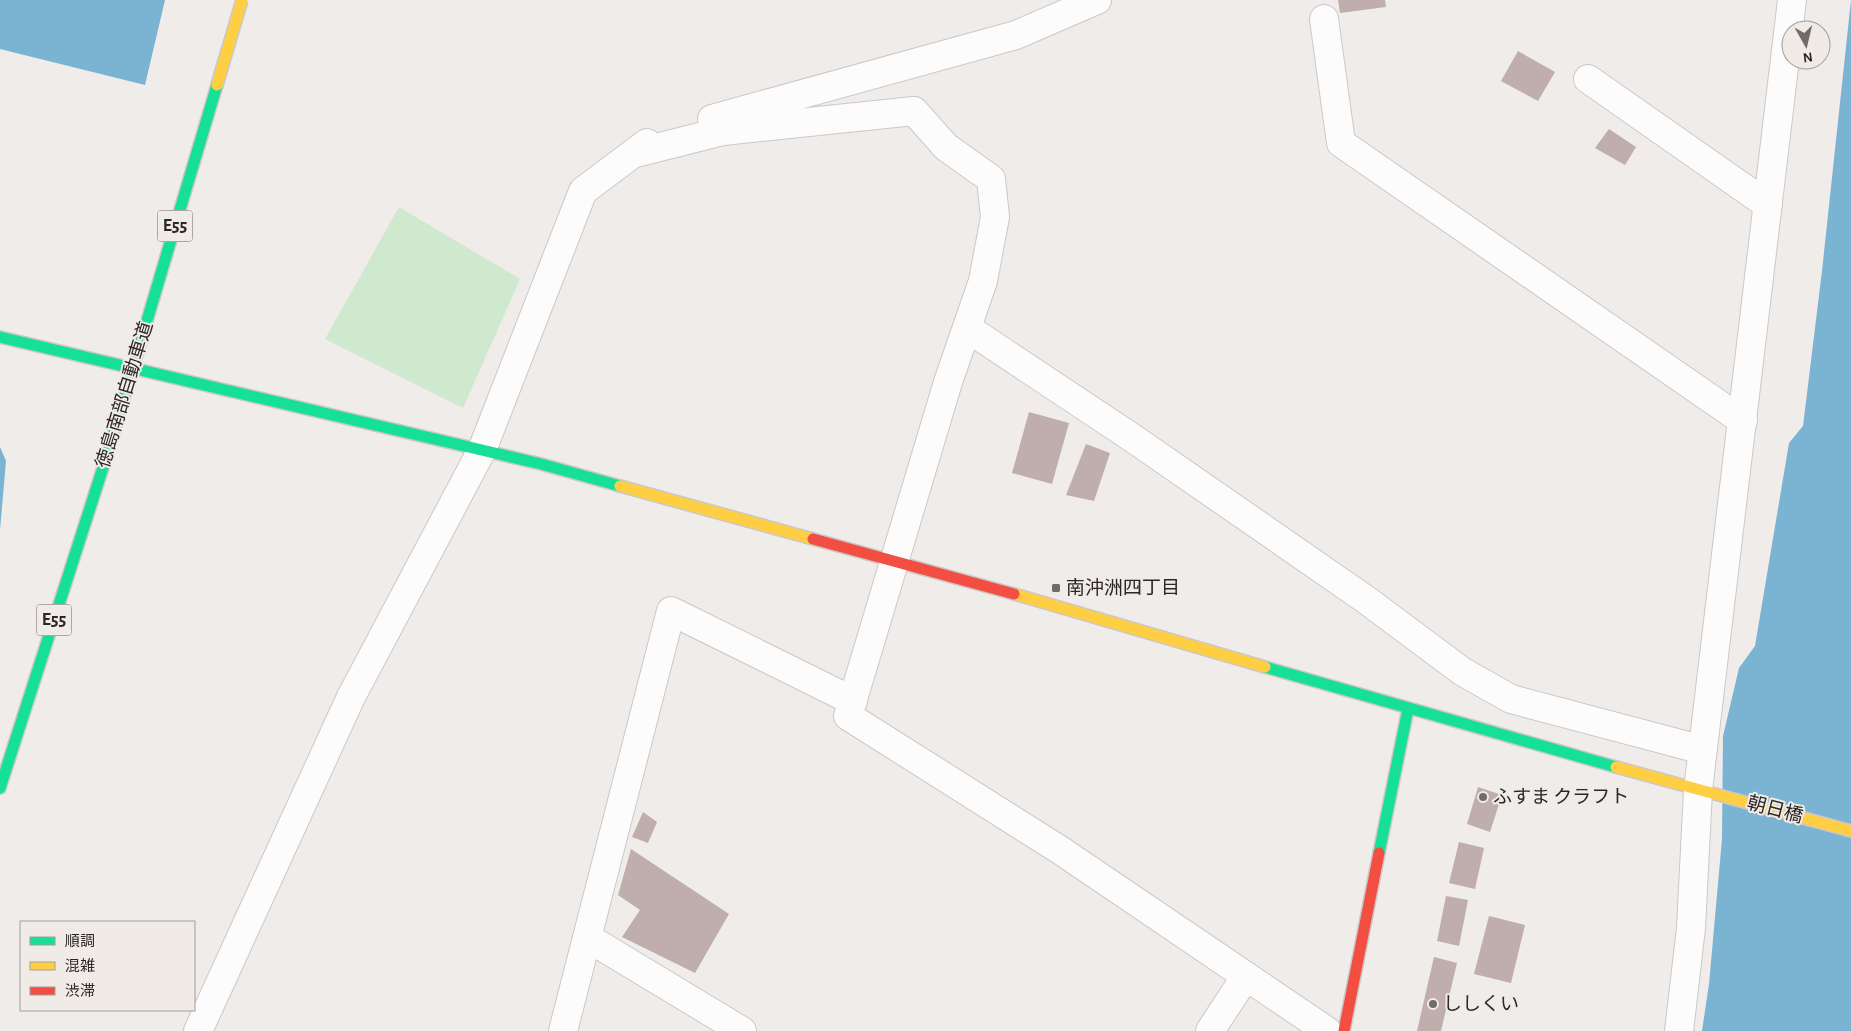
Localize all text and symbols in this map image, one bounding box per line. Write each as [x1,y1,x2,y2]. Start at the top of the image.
north arrow [1781,20,1831,70]
text: N [1802,49,1813,64]
road number: E55 [158,210,192,242]
street label: 徳島南部自動車道 [93,319,156,470]
place label: 南沖洲四丁目 [1066,578,1180,598]
marker: 南沖洲四丁目 [1050,582,1062,594]
road number: E55 [36,604,72,636]
place label: ふすま クラフト [1493,787,1629,807]
marker: ふすま クラフト [1477,791,1489,803]
street label: 朝日橋 [1745,792,1806,827]
legend [20,921,195,1011]
text: 順調 [65,934,95,949]
text: 混雑 [65,958,95,974]
text: 渋滞 [65,983,95,999]
place label: ししくい [1443,994,1519,1014]
marker: ししくい [1427,998,1439,1010]

